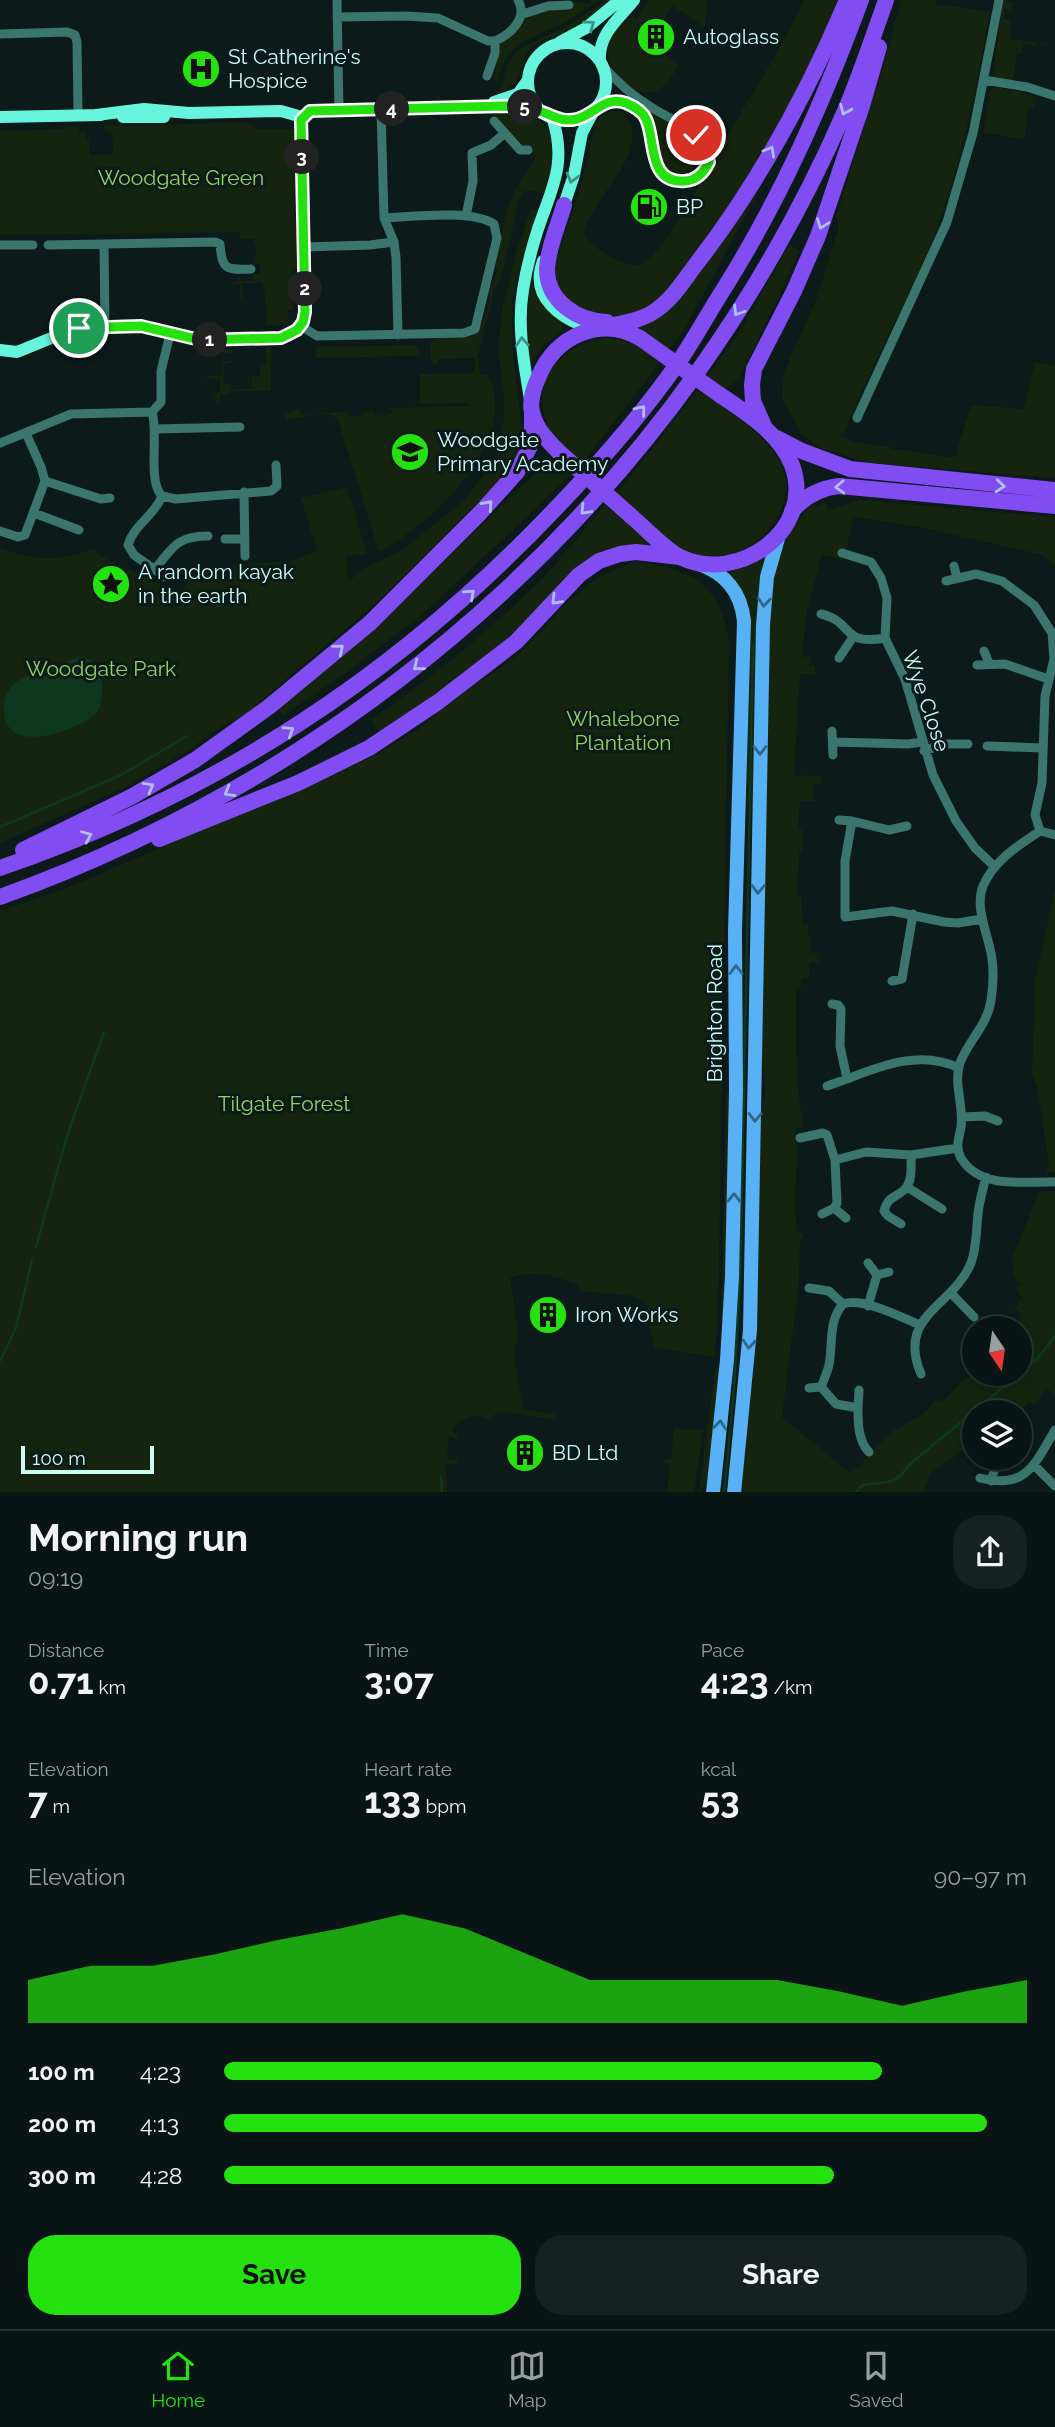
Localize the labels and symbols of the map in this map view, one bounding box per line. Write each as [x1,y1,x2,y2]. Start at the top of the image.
building icon: Autoglass [635,16,677,58]
one-way arrow [582,20,595,33]
place label: Autoglass [683,24,779,49]
place label: St Catherine's Hospice [228,44,361,93]
hospital icon: St Catherine's Hospice [180,48,222,90]
pin: 5 [508,90,542,124]
pin: 4 [374,92,410,126]
one-way arrow [839,103,853,115]
pin [666,105,726,165]
pin: 3 [284,140,320,174]
one-way arrow [762,145,775,158]
park label: Woodgate Green [98,165,264,190]
one-way arrow [566,172,581,184]
fuel station icon: BP [628,186,670,228]
place label: BP [676,194,703,219]
one-way arrow [816,217,830,229]
pin: 2 [288,272,322,306]
pin [49,298,109,358]
one-way arrow [734,303,747,316]
pin: 1 [192,322,228,358]
one-way arrow [515,336,530,347]
one-way arrow [633,405,645,418]
place label: Woodgate Primary Academy [437,427,608,476]
school or university icon: Woodgate Primary Academy [389,431,431,473]
one-way arrow [995,478,1006,493]
one-way arrow [834,479,845,494]
one-way arrow [479,500,492,513]
one-way arrow [581,502,594,515]
place label: A random kayak in the earth [138,559,294,608]
place icon: A random kayak in the earth [90,563,132,605]
one-way arrow [462,590,475,602]
one-way arrow [551,592,564,605]
one-way arrow [757,596,772,607]
one-way arrow [331,644,344,657]
street label: Wye Close [897,647,955,755]
park label: Woodgate Park [26,656,176,681]
one-way arrow [413,658,426,670]
park label: Whalebone Plantation [566,706,680,755]
one-way arrow [281,727,294,740]
one-way arrow [752,746,768,756]
one-way arrow [142,782,154,795]
one-way arrow [223,784,236,797]
one-way arrow [80,830,92,844]
one-way arrow [751,884,766,895]
street label: Brighton Road [702,944,727,1082]
one-way arrow [728,964,743,975]
park label: Tilgate Forest [218,1091,350,1116]
one-way arrow [747,1112,763,1122]
one-way arrow [726,1192,741,1203]
building icon: Iron Works [527,1294,569,1336]
place label: Iron Works [575,1302,678,1327]
north arrow [962,1316,1032,1386]
one-way arrow [742,1339,757,1350]
one-way arrow [712,1419,727,1430]
building icon: BD Ltd [504,1432,546,1474]
place label: BD Ltd [552,1440,618,1465]
scale bar [21,1444,154,1475]

